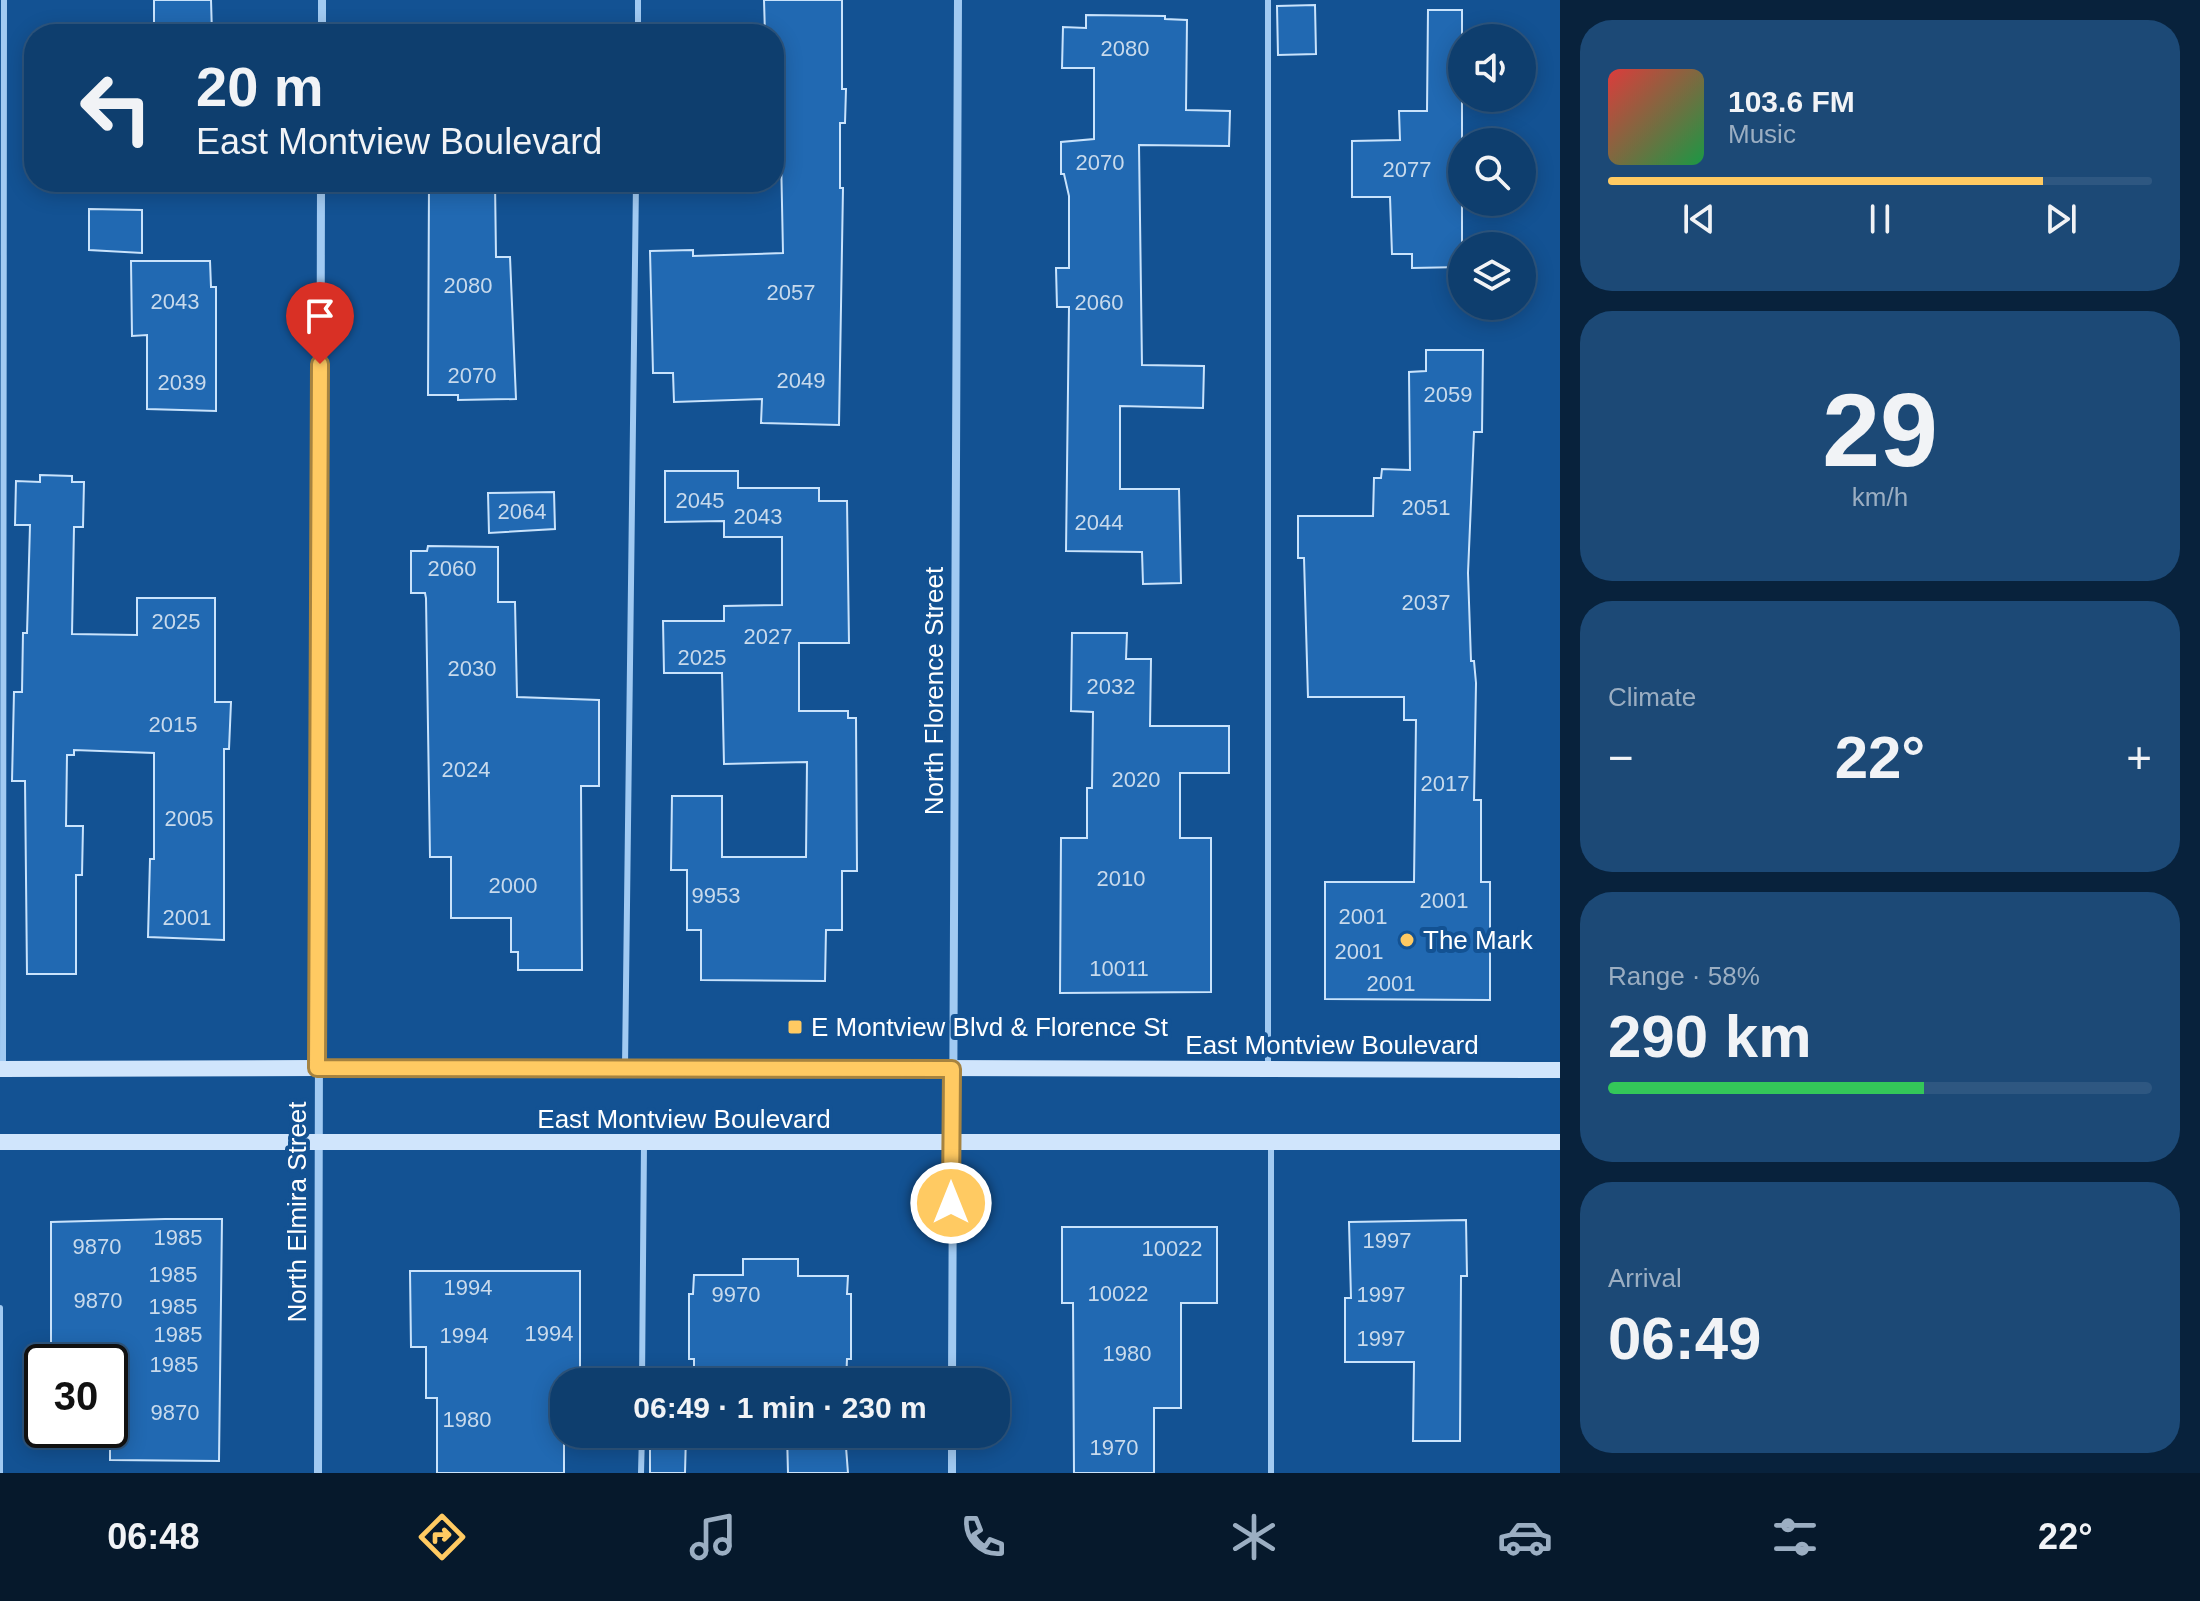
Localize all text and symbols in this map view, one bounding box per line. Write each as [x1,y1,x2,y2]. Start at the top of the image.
map controls [1448,24,1536,320]
button: sound [1448,24,1536,112]
house number: 2080 [1101,36,1149,61]
text: 20 m [196,55,324,118]
icon: left [64,56,168,160]
text: 103.6 FM [1728,85,1855,118]
text: Music [1728,119,1796,149]
text: East Montview Boulevard [196,121,602,162]
button: search [1448,128,1536,216]
house number: 2070 [1076,150,1124,175]
house number: 2077 [1383,157,1431,182]
icon: previous [1677,197,1721,241]
icon: pause [1858,197,1902,241]
icon: next [2039,197,2083,241]
button: layers [1448,232,1536,320]
house number: 2080 [444,273,492,298]
house number: 2057 [767,280,815,305]
pin [286,282,354,364]
house number: 2043 [151,289,199,314]
house number: 2060 [1075,290,1123,315]
icon: arrive [298,294,342,338]
house number: 2070 [448,363,496,388]
house number: 2049 [777,368,825,393]
house number: 2039 [158,370,206,395]
text: 29 [1822,372,1938,488]
house number: 2059 [1424,382,1472,407]
text: km/h [1852,482,1908,512]
house number: 2045 [676,488,724,513]
house number: 2051 [1402,495,1450,520]
house number: 2064 [498,499,546,524]
house number: 2043 [734,504,782,529]
house number: 2044 [1075,510,1123,535]
house number: 2060 [428,556,476,581]
street label: North Florence Street [919,566,949,815]
house number: 2037 [1402,590,1450,615]
house number: 2025 [152,609,200,634]
house number: 2027 [744,624,792,649]
house number: 2025 [678,645,726,670]
house number: 2030 [448,656,496,681]
house number: 2032 [1087,674,1135,699]
text: Climate [1608,682,1696,712]
house number: 2015 [149,712,197,737]
text: 22° [1835,724,1925,791]
text: − [1608,733,1634,782]
text: + [2126,733,2152,782]
house number: 2024 [442,757,490,782]
house number: 2020 [1112,767,1160,792]
house number: 2017 [1421,771,1469,796]
house number: 2005 [165,806,213,831]
house number: 2010 [1097,866,1145,891]
house number: 2000 [489,873,537,898]
house number: 9953 [692,883,740,908]
house number: 2001 [1420,888,1468,913]
house number: 2001 [1339,904,1387,929]
house number: 2001 [163,905,211,930]
place label: The Mark [1423,925,1534,955]
marker: The Mark [1398,931,1416,949]
house number: 2001 [1335,939,1383,964]
house number: 10011 [1089,956,1149,981]
text: Range · 58% [1608,961,1760,991]
house number: 2001 [1367,971,1415,996]
text: 290 km [1608,1003,1812,1070]
place label: E Montview Blvd & Florence St [811,1012,1169,1042]
marker: E Montview Blvd & Florence St [786,1018,804,1036]
street label: East Montview Boulevard [1185,1030,1479,1060]
street label: North Elmira Street [282,1101,312,1323]
street label: East Montview Boulevard [537,1104,831,1134]
position arrow [909,1161,993,1245]
house number: 1985 [154,1225,202,1250]
house number: 1997 [1363,1228,1411,1253]
house number: 9870 [73,1234,121,1259]
house number: 10022 [1141,1236,1203,1261]
house number: 1985 [149,1262,197,1287]
text: Arrival [1608,1263,1682,1293]
house number: 1994 [444,1275,492,1300]
house number: 10022 [1087,1281,1149,1306]
house number: 9970 [712,1282,760,1307]
house number: 1997 [1357,1282,1405,1307]
house number: 9870 [74,1288,122,1313]
house number: 1985 [149,1294,197,1319]
text: 06:49 [1608,1305,1761,1372]
house number: 1994 [525,1321,573,1346]
house number: 1985 [154,1322,202,1347]
house number: 1994 [440,1323,488,1348]
house number: 1997 [1357,1326,1405,1351]
house number: 1980 [1103,1341,1151,1366]
speed limit sign: 30 [24,1344,128,1448]
house number: 1985 [150,1352,198,1377]
text: 06:49 · 1 min · 230 m [633,1391,927,1424]
house number: 9870 [151,1400,199,1425]
house number: 1980 [443,1407,491,1432]
house number: 1970 [1090,1435,1138,1460]
icon: directions [414,1509,470,1565]
icon: music [685,1509,741,1565]
icon: phone [955,1509,1011,1565]
icon: climate [1226,1509,1282,1565]
icon: car [1497,1509,1553,1565]
icon: filters [1767,1509,1823,1565]
text: 06:48 [107,1516,199,1557]
text: 22° [2038,1516,2093,1557]

